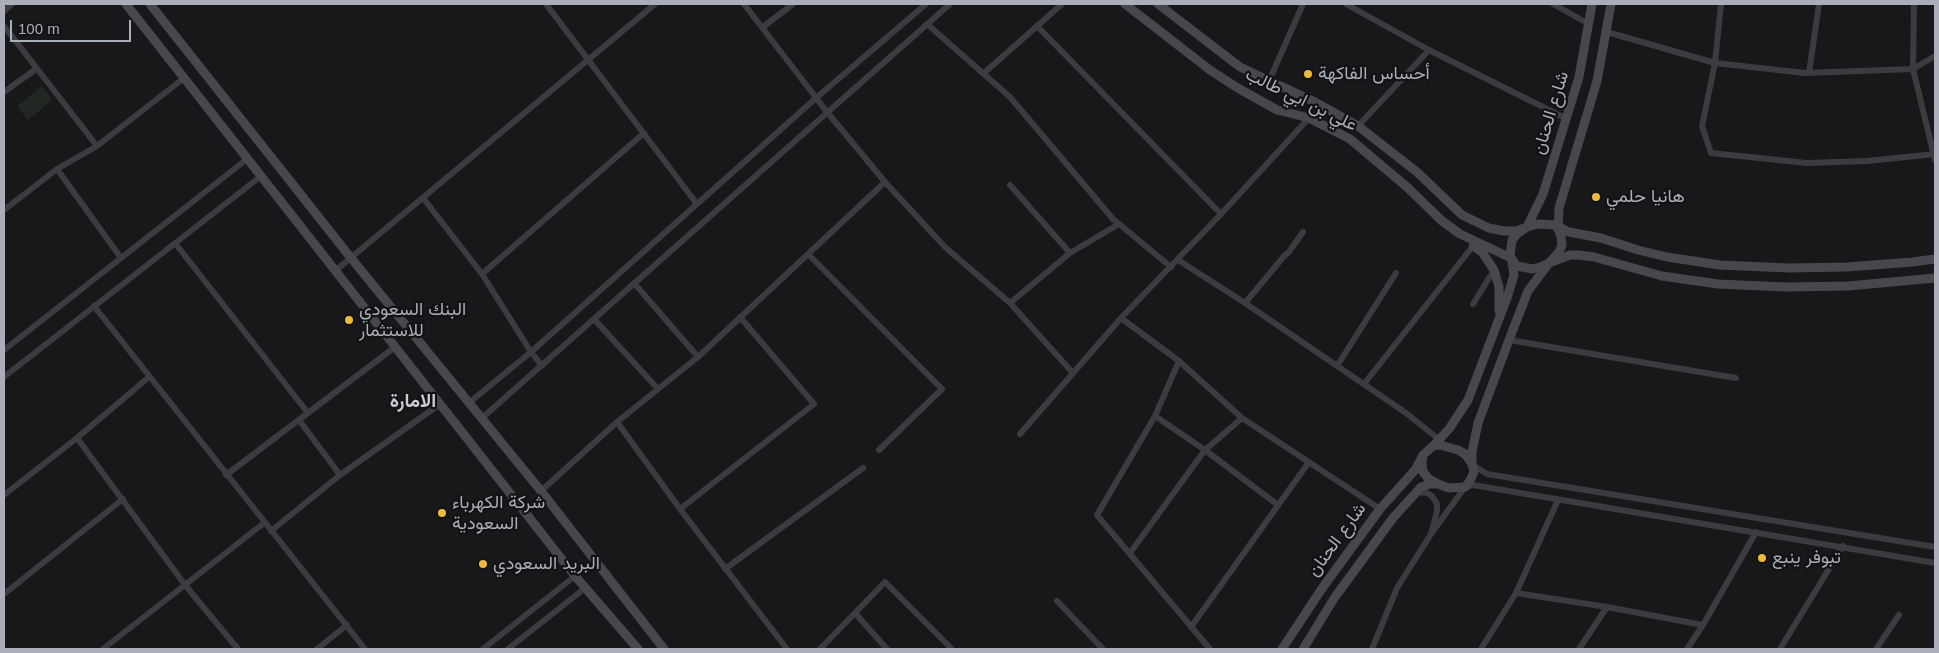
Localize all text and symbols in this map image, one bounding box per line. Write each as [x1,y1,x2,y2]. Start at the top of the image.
scale bar [12,10,134,42]
text: 100 m [18,20,60,37]
place label: أحساس الفاكهة [1318,63,1430,85]
street label: علي بن ابي طالب [1242,64,1360,136]
marker: أحساس الفاكهة [1302,68,1314,80]
street label: شارع الحنان [1528,69,1574,157]
place label: هانيا حلمي [1606,186,1685,208]
marker: هانيا حلمي [1590,191,1602,203]
place label: البنك السعودي للاستثمار [359,299,466,342]
marker: البنك السعودي للاستثمار [343,314,355,326]
district label: الامارة [390,391,436,413]
place label: شركة الكهرباء السعودية [452,492,545,534]
street label: شارع الحنان [1303,499,1371,581]
marker: شركة الكهرباء السعودية [436,507,448,519]
place label: تبوفر ينبع [1772,547,1841,569]
marker: تبوفر ينبع [1756,552,1768,564]
place label: البريد السعودي [493,553,600,575]
marker: البريد السعودي [477,558,489,570]

